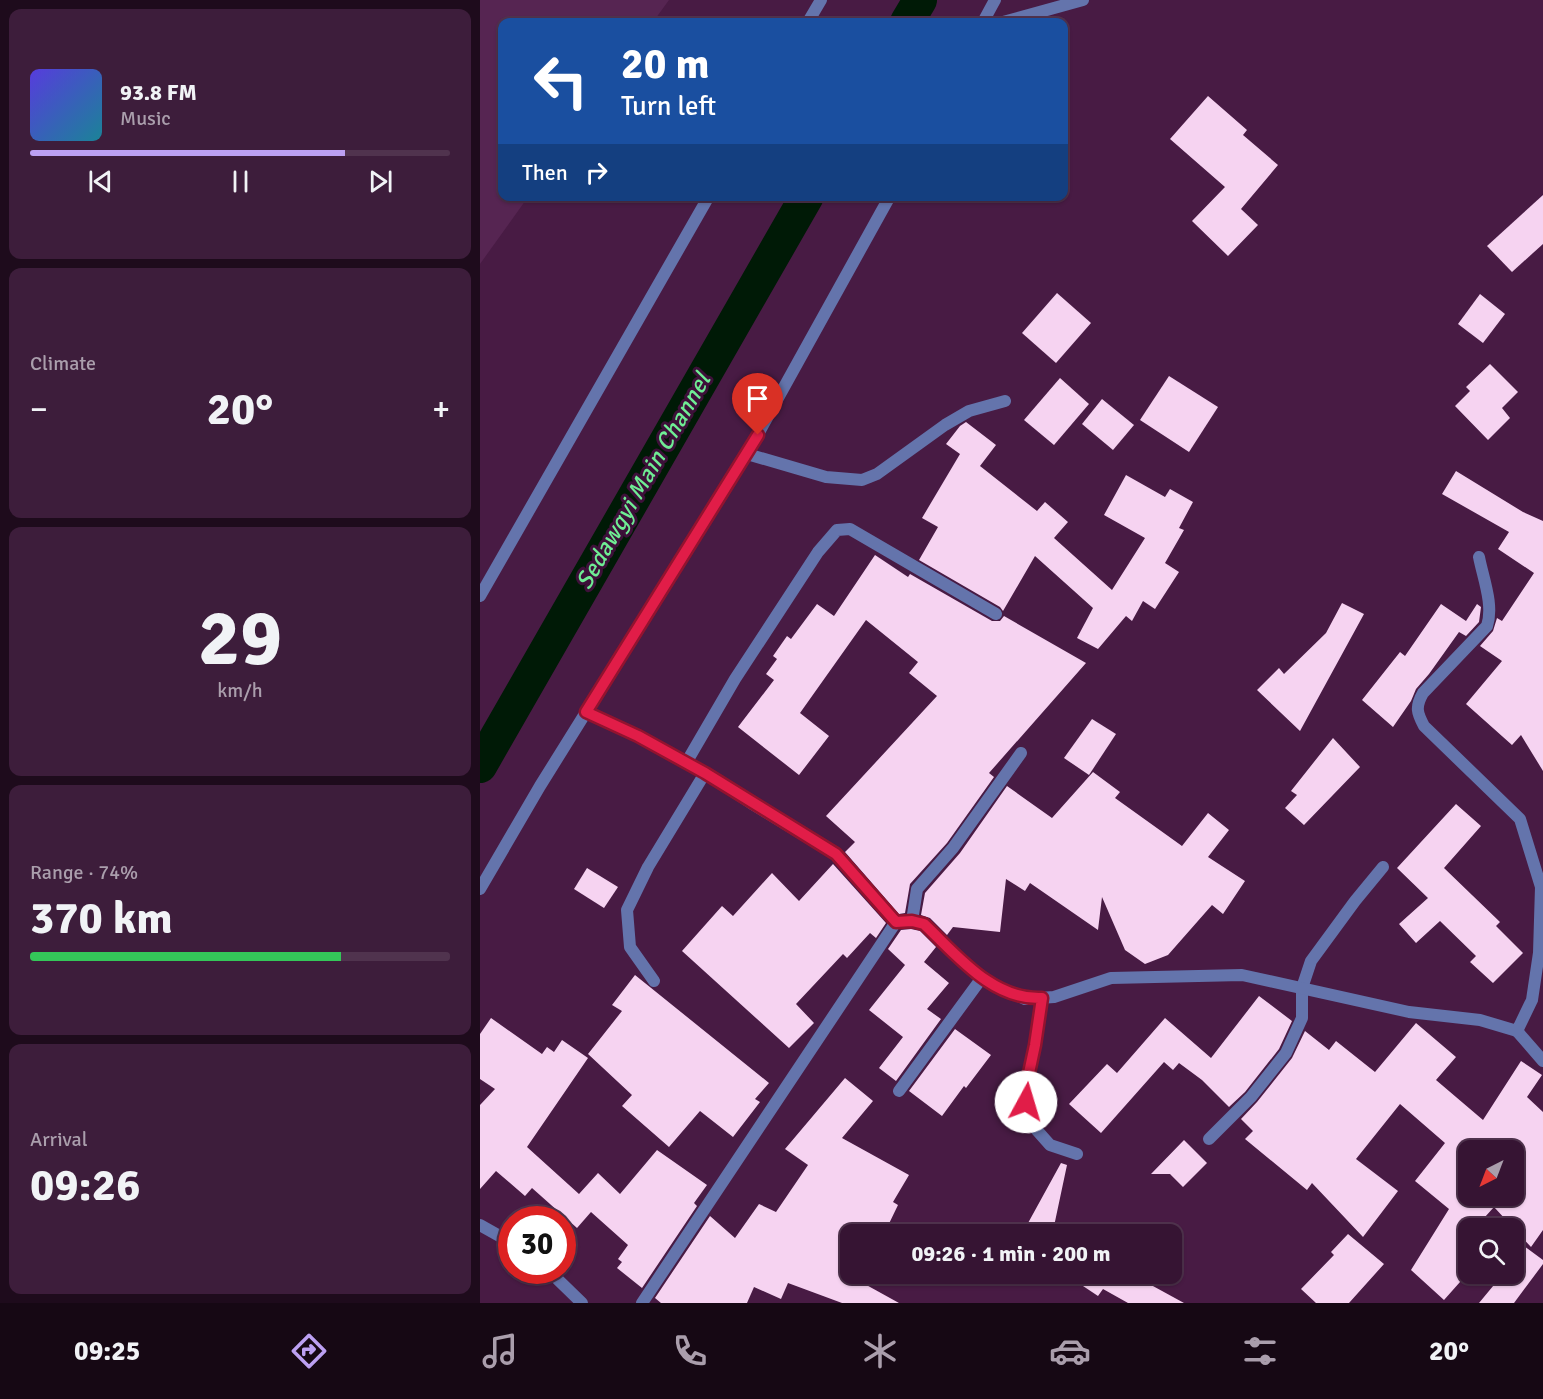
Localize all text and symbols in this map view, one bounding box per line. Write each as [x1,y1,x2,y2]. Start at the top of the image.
text: 20 m [621,39,710,90]
icon: left [522,42,600,120]
text: 93.8 FM [120,79,197,106]
text: Turn left [621,90,716,123]
text: Music [120,106,171,131]
icon: right [580,156,613,189]
text: Then [522,159,568,186]
icon: previous [84,165,117,198]
icon: pause [224,165,257,198]
icon: next [364,165,397,198]
text: Climate [30,351,96,376]
water label: Sedawgyi Main Channel [569,366,718,594]
pin [732,373,783,435]
text: 20° [207,382,273,437]
icon: arrive [741,382,774,415]
text: − [30,389,48,430]
text: + [432,389,450,430]
text: 29 [198,591,282,687]
text: km/h [217,678,263,703]
text: Range · 74% [30,860,138,885]
text: 370 km [30,891,173,946]
position arrow [994,1070,1058,1134]
text: Arrival [30,1127,88,1152]
north arrow [1458,1140,1524,1206]
map controls [1458,1140,1524,1284]
text: 09:26 [30,1158,140,1213]
speed limit sign: 30 [498,1206,576,1284]
button: search [1458,1218,1524,1284]
text: 09:26 · 1 min · 200 m [911,1240,1111,1267]
icon: directions [288,1330,330,1372]
icon: music [479,1330,521,1372]
icon: phone [669,1330,711,1372]
icon: climate [859,1330,901,1372]
icon: car [1049,1330,1091,1372]
icon: filters [1239,1330,1281,1372]
text: 09:25 [74,1335,140,1368]
text: 20° [1429,1335,1469,1368]

